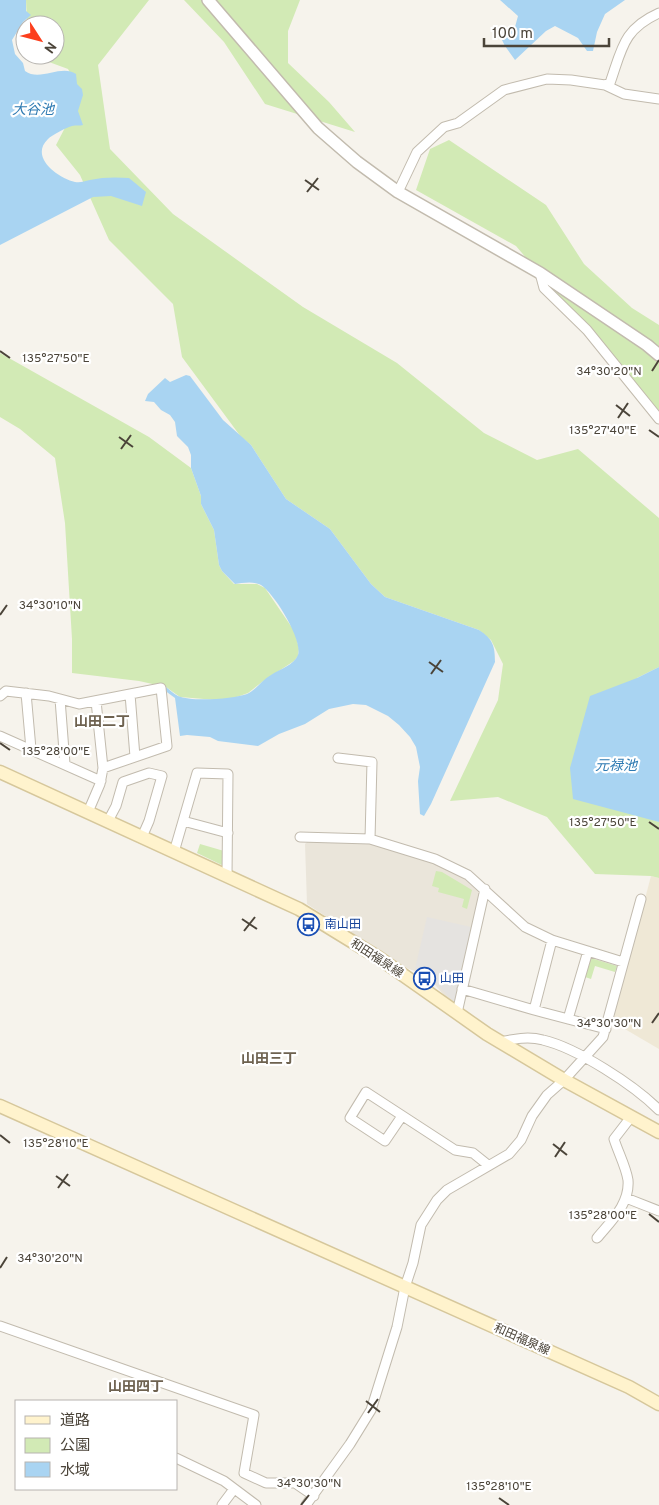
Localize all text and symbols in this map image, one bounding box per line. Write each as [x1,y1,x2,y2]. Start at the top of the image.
north arrow [15,15,65,65]
scale bar [484,15,609,47]
text: 100 m [492,25,533,44]
text: N [39,38,59,56]
water label: 大谷池 [12,102,56,119]
text: 135°27'50"E [22,351,90,367]
text: 34°30'20"N [576,364,642,380]
text: 135°27'40"E [569,423,637,439]
text: 34°30'10"N [19,598,81,614]
district label: 山田二丁 [74,714,130,731]
text: 135°28'00"E [22,744,90,760]
water label: 元禄池 [595,758,639,775]
text: 135°27'50"E [569,815,637,831]
bus stop icon: 南山田 [297,912,321,936]
place label: 南山田 [325,917,361,933]
street label: 和田福泉線 [347,936,406,982]
bus stop icon: 山田 [412,966,436,990]
place label: 山田 [440,971,464,987]
text: 34°30'30"N [576,1016,642,1032]
district label: 山田三丁 [241,1051,297,1068]
text: 135°28'10"E [23,1136,89,1152]
text: 135°28'00"E [569,1208,637,1224]
text: 34°30'20"N [17,1251,83,1267]
street label: 和田福泉線 [491,1320,552,1359]
district label: 山田四丁 [108,1379,164,1396]
legend [15,1400,178,1490]
text: 道路 [60,1412,90,1431]
text: 公園 [60,1437,90,1456]
text: 水域 [60,1462,90,1481]
text: 34°30'30"N [276,1476,342,1492]
text: 135°28'10"E [466,1479,532,1495]

